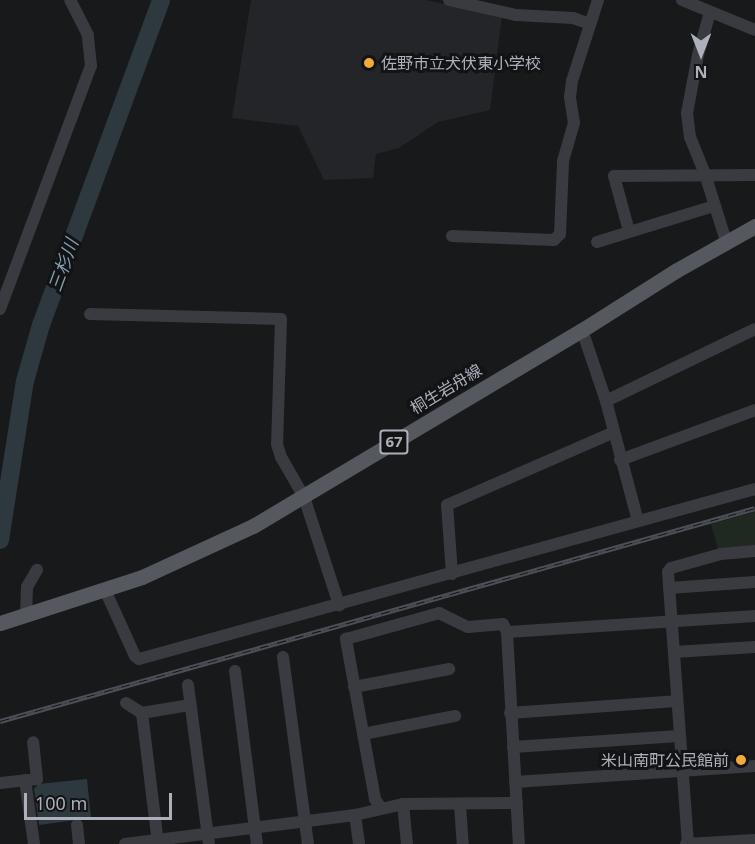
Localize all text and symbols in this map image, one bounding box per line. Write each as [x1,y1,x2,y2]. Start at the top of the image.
north arrow [671,24,731,84]
place label: 佐野市立犬伏東小学校 [381,53,541,73]
marker: 佐野市立犬伏東小学校 [362,56,376,70]
text: N [695,61,708,83]
water label: 三杉川 [44,236,82,294]
street label: 桐生岩舟線 [407,360,485,418]
road number: 67 [379,430,409,454]
place label: 米山南町公民館前 [601,750,729,770]
marker: 米山南町公民館前 [734,753,748,767]
scale bar [27,781,176,819]
text: 100 m [35,791,87,815]

